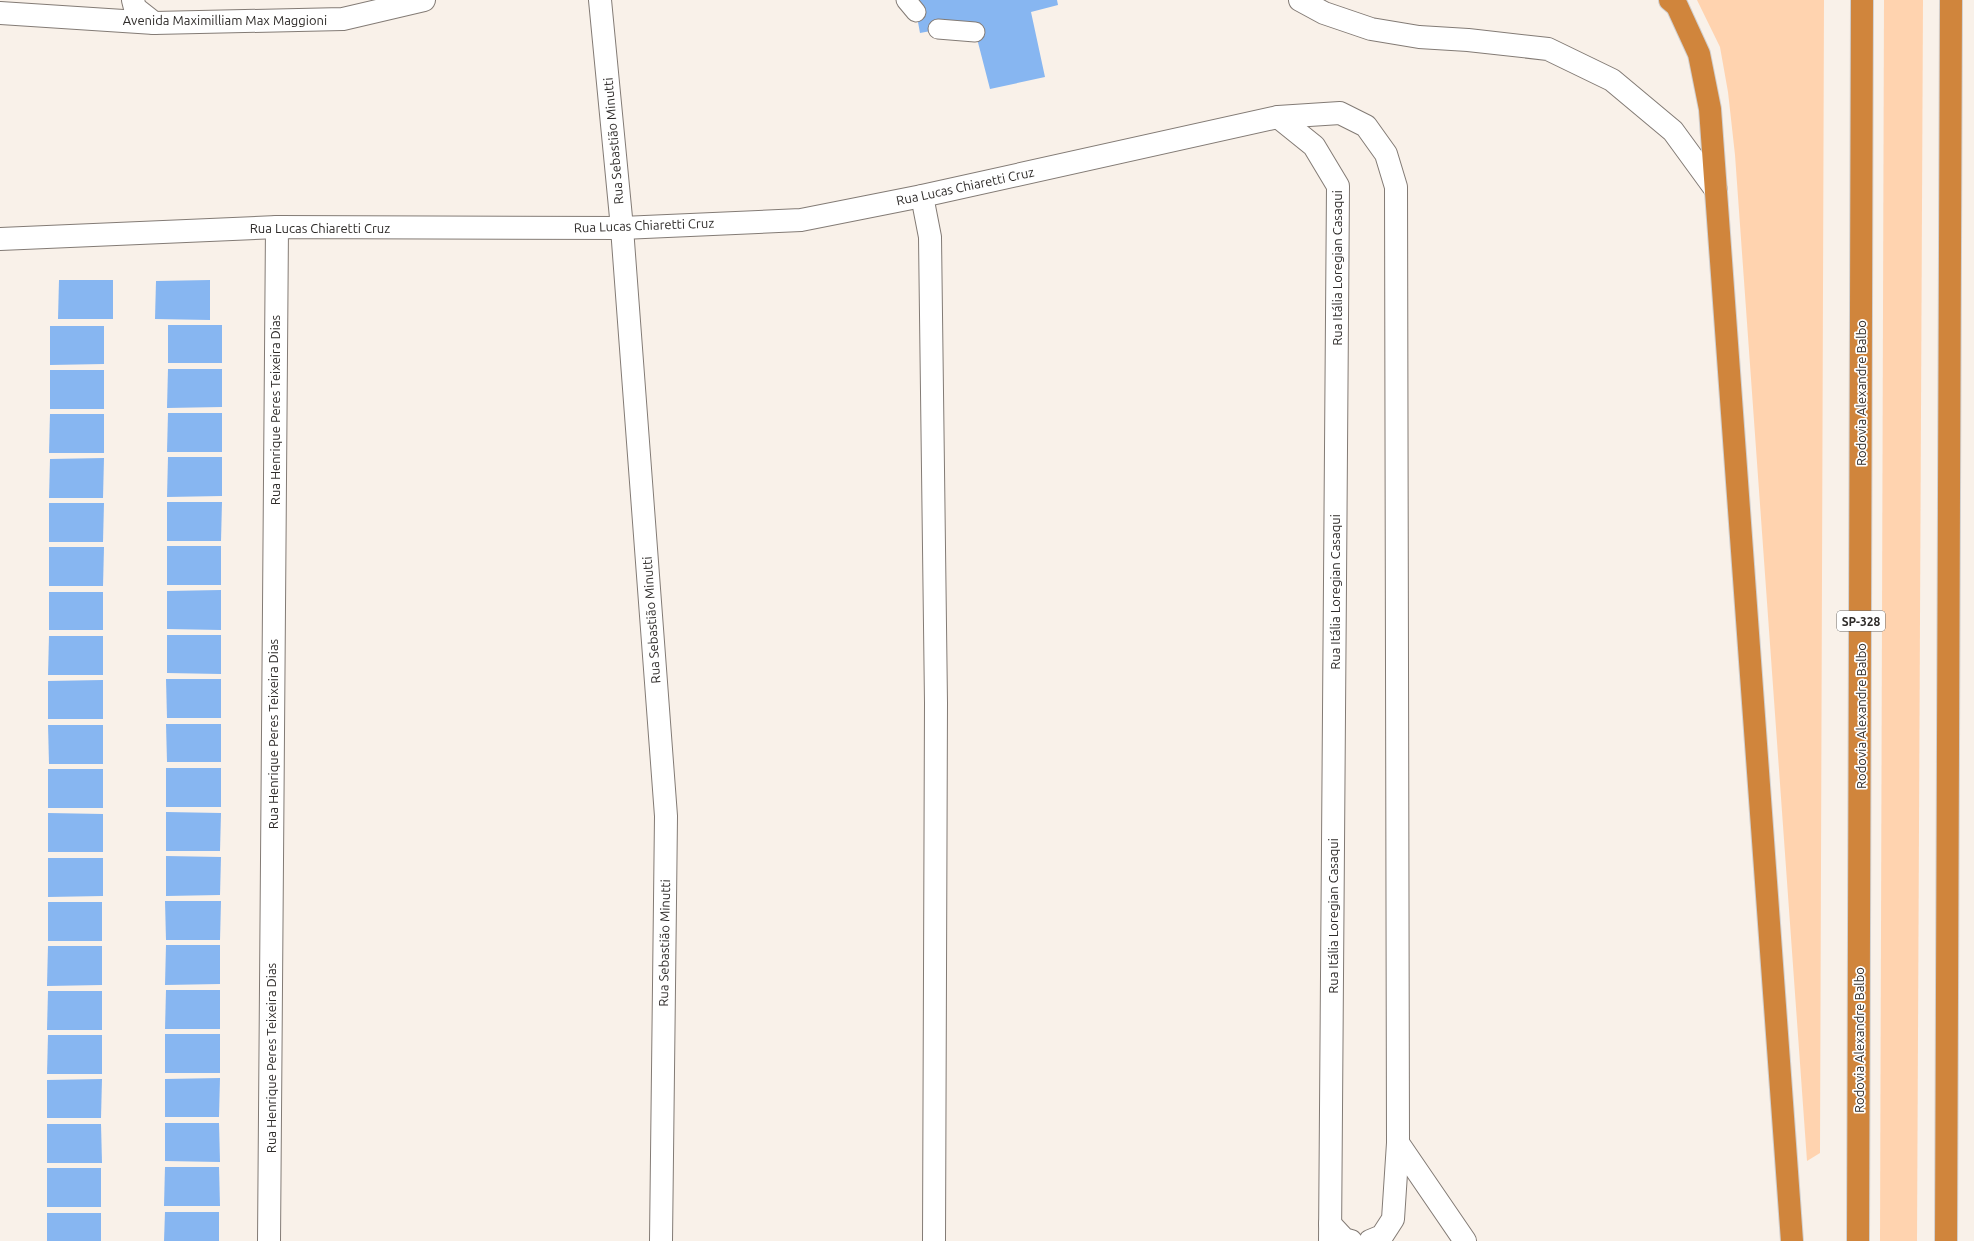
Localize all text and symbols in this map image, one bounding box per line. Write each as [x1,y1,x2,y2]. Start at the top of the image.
street label: Avenida Maximilliam Max Maggioni [123,13,327,27]
street label: Rua Sebastião Minutti [600,77,626,205]
street label: Rua Lucas Chiaretti Cruz [895,165,1035,207]
street label: Rua Itália Loregian Casaqui [1330,190,1344,346]
street label: Rua Lucas Chiaretti Cruz [574,216,714,234]
street label: Rua Lucas Chiaretti Cruz [250,221,390,235]
street label: Rua Henrique Peres Teixeira Dias [268,314,282,505]
street label: Rodovia Alexandre Balbo [1854,320,1868,466]
street label: Rua Itália Loregian Casaqui [1328,514,1342,670]
street label: Rua Sebastião Minutti [640,556,662,684]
road number: SP-328 [1837,611,1885,631]
street label: Rua Henrique Peres Teixeira Dias [266,638,280,829]
street label: Rodovia Alexandre Balbo [1854,643,1868,789]
street label: Rua Itália Loregian Casaqui [1326,838,1340,994]
street label: Rua Sebastião Minutti [656,879,672,1007]
street label: Rua Henrique Peres Teixeira Dias [264,962,278,1153]
street label: Rodovia Alexandre Balbo [1852,967,1866,1113]

